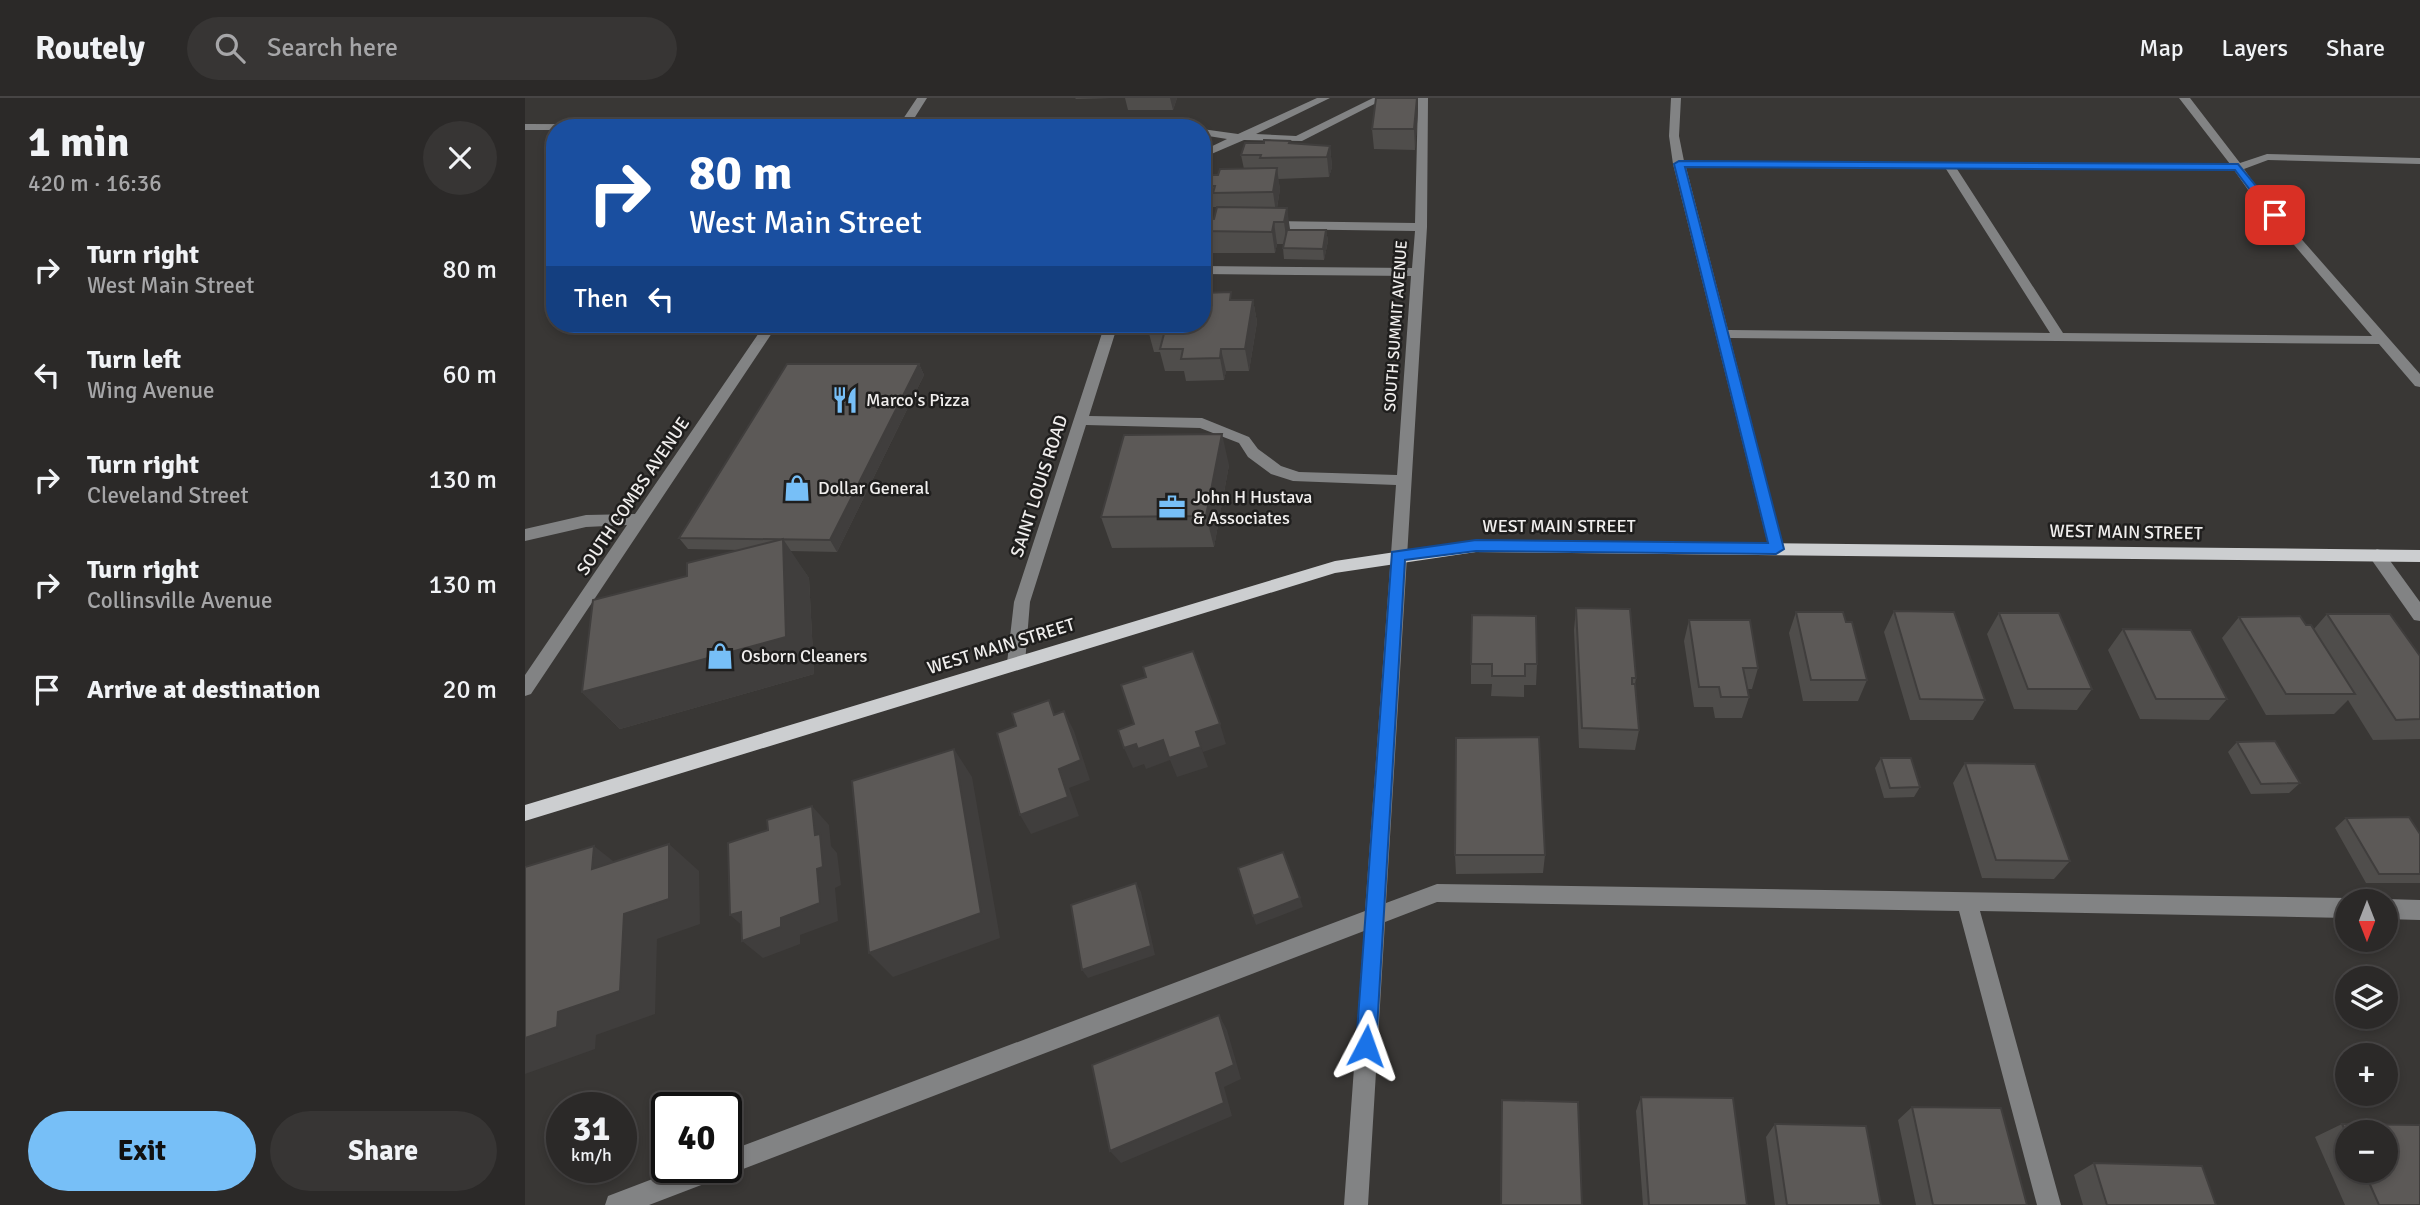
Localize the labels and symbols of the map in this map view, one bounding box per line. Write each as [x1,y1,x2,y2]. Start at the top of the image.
pin [2245,185,2305,245]
street label: SOUTH SUMMIT AVENUE [1380,240,1412,412]
restaurant icon: Marco's Pizza [830,385,860,415]
place label: Marco's Pizza [866,389,970,411]
street label: SAINT LOUIS ROAD [1006,412,1072,560]
street label: SOUTH COMBS AVENUE [572,413,694,579]
shop icon: Dollar General [782,473,812,503]
place label: Dollar General [818,477,929,499]
place label: John H Hustava & Associates [1193,486,1312,529]
office icon: John H Hustava & Associates [1157,492,1187,522]
street label: WEST MAIN STREET [1482,515,1636,537]
street label: WEST MAIN STREET [2049,520,2203,544]
street label: WEST MAIN STREET [924,613,1078,679]
shop icon: Osborn Cleaners [705,641,735,671]
place label: Osborn Cleaners [741,645,868,667]
north arrow [2335,889,2397,952]
position arrow [1329,1009,1403,1083]
speed limit sign: 40 [651,1092,742,1183]

